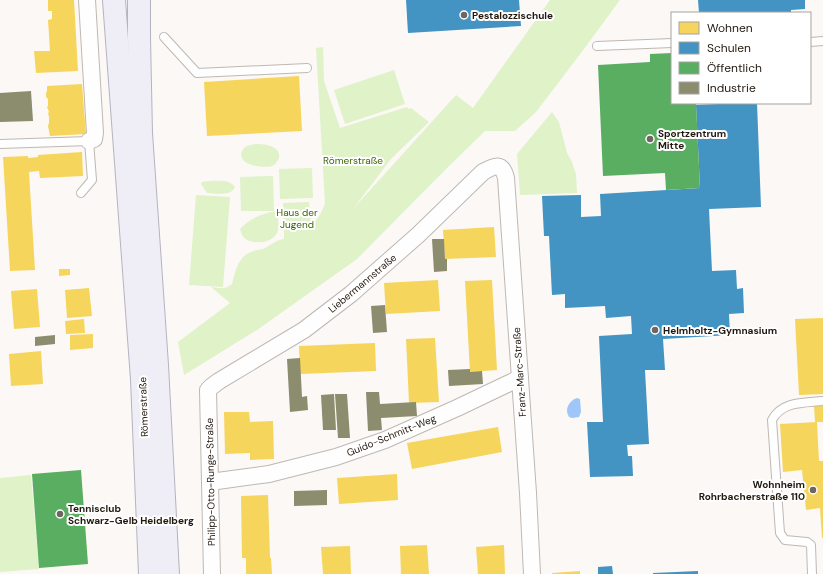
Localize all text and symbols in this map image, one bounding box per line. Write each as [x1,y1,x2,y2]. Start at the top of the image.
place label: Pestalozzischule [472,9,553,22]
marker: Pestalozzischule [459,10,469,20]
legend [671,12,811,104]
text: Wohnen [707,20,753,36]
text: Schulen [707,40,751,56]
text: Öffentlich [707,60,762,76]
text: Industrie [707,80,756,96]
place label: Sportzentrum Mitte [658,127,726,152]
marker: Sportzentrum Mitte [645,134,655,144]
park label: Römerstraße [323,154,383,167]
park label: Haus der Jugend [276,206,318,231]
street label: Liebermannstraße [326,251,399,316]
place label: Helmholtz-Gymnasium [663,324,777,337]
marker: Helmholtz-Gymnasium [650,325,660,335]
street label: Franz-Marc-Straße [510,326,529,417]
street label: Römerstraße [136,377,151,437]
street label: Guido-Schmitt-Weg [345,411,438,459]
street label: Philipp-Otto-Runge-Straße [203,417,218,546]
place label: Wohnheim Rohrbacherstraße 110 [699,478,805,503]
marker: Wohnheim Rohrbacherstraße 110 [808,485,818,495]
place label: Tennisclub Schwarz-Gelb Heidelberg [68,502,194,527]
marker: Tennisclub Schwarz-Gelb Heidelberg [55,509,65,519]

